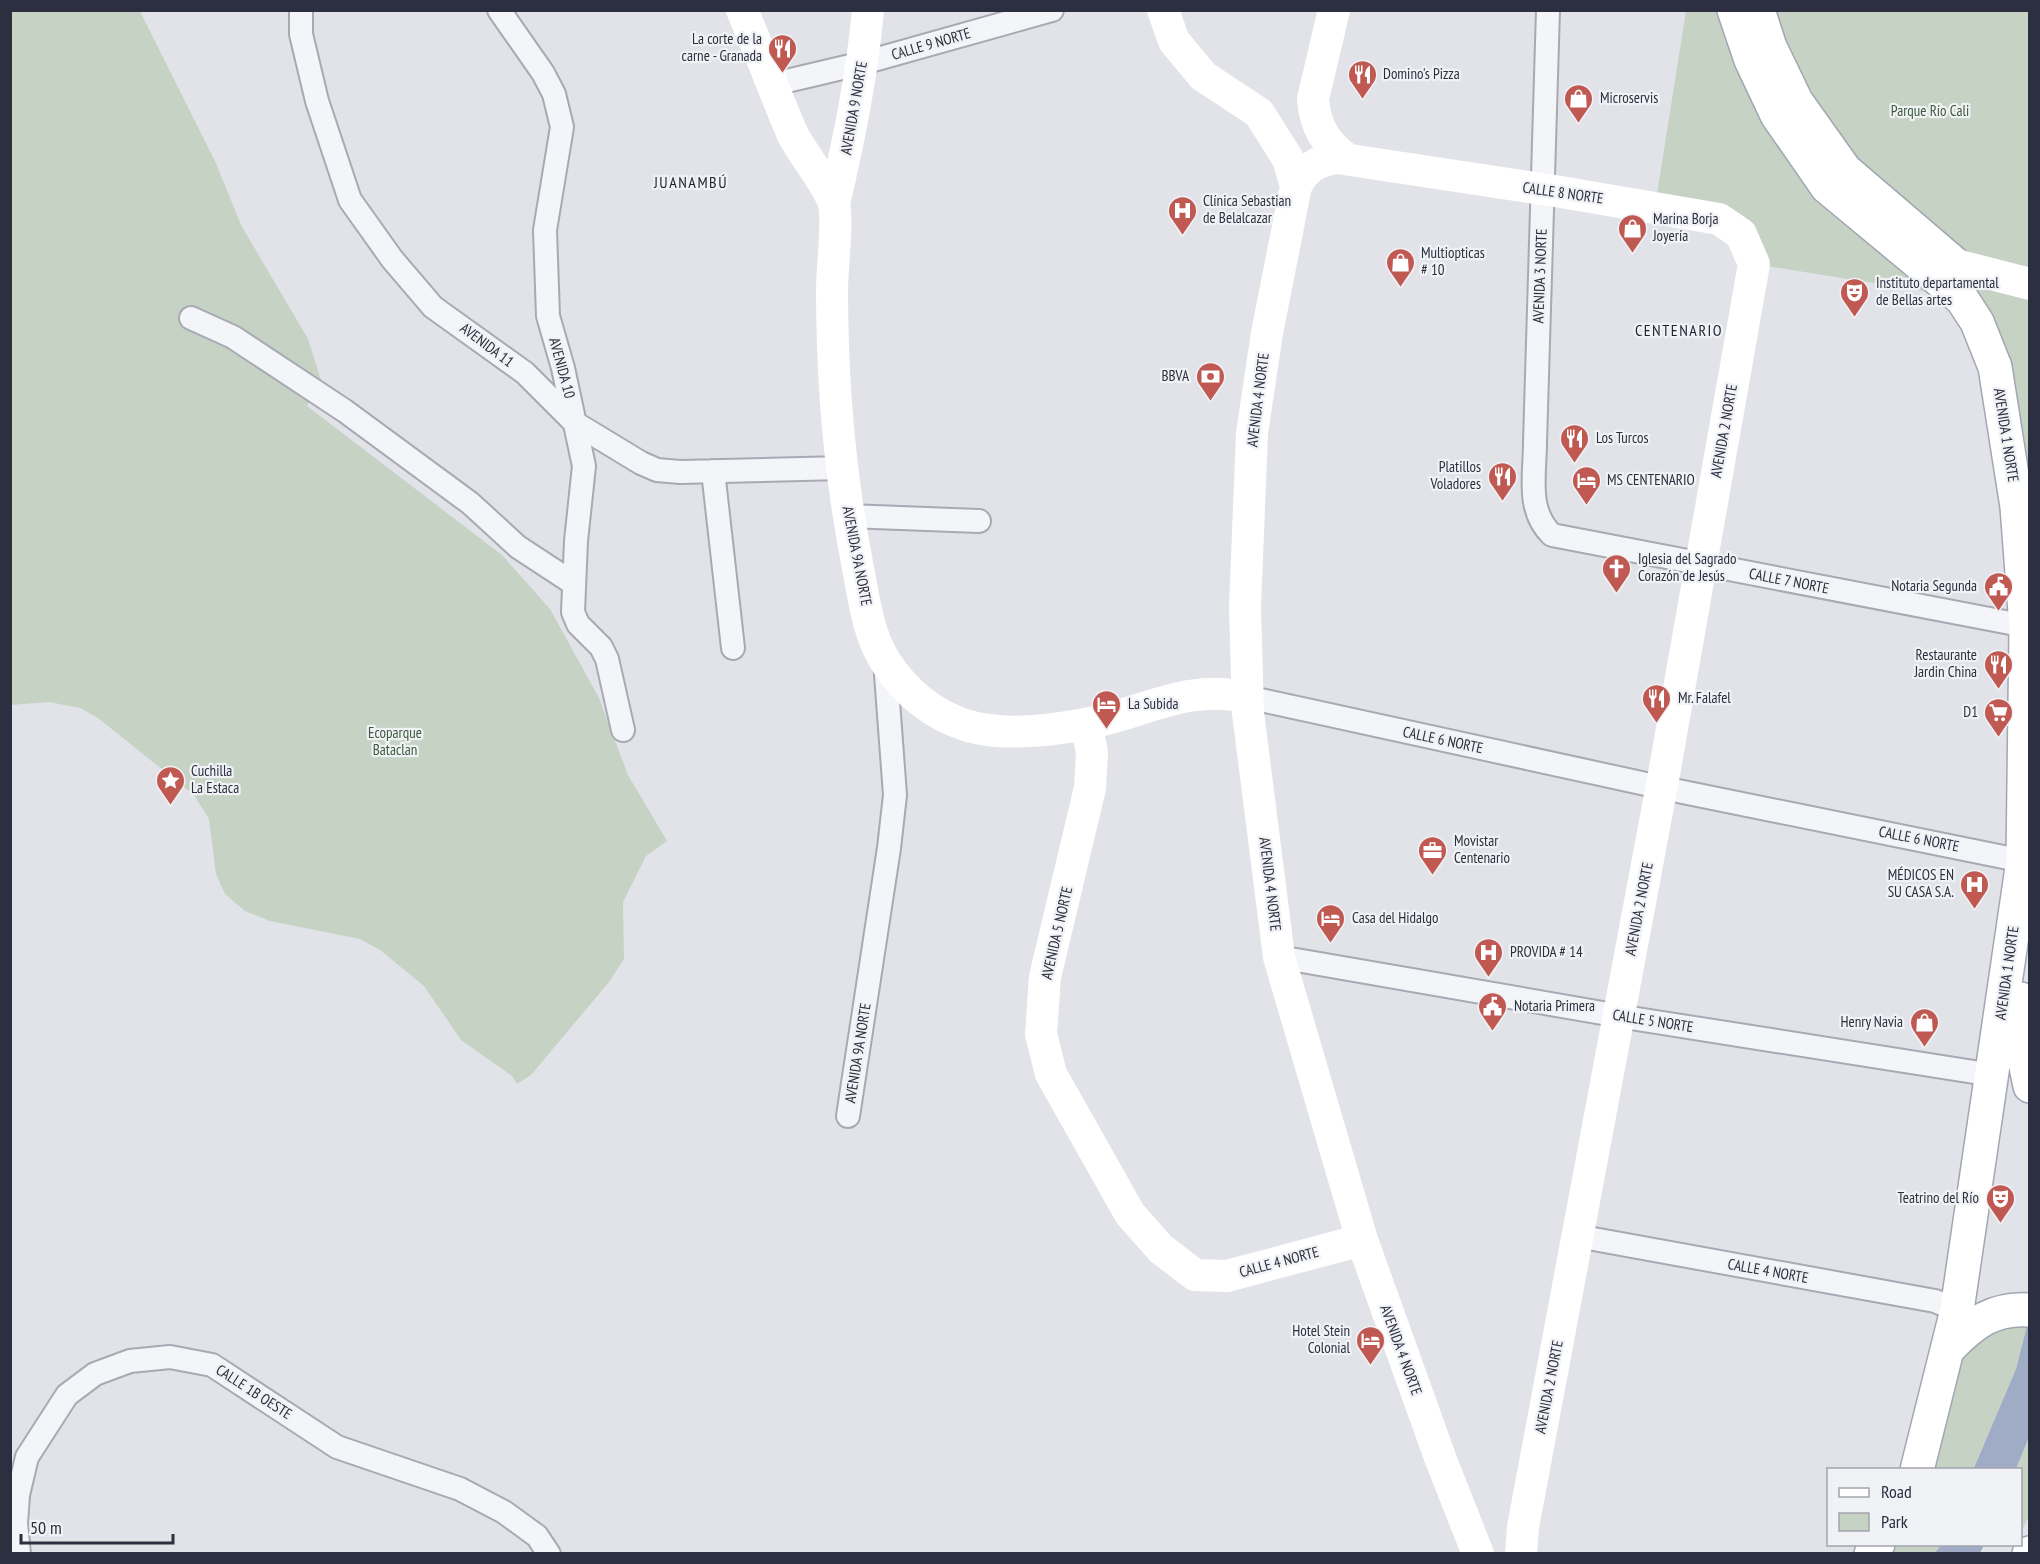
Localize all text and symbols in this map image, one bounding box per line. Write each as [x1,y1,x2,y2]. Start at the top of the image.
street label: CALLE 9 NORTE [889,23,973,64]
place label: La corte de la carne - Granada [682,29,762,65]
restaurant icon: La corte de la carne - Granada [767,32,799,74]
restaurant icon: Domino's Pizza [1346,58,1378,100]
street label: AVENIDA 9 NORTE [836,60,871,156]
place label: Domino's Pizza [1383,64,1460,83]
shop icon: Microservis [1563,82,1595,124]
place label: Microservis [1600,88,1658,107]
park label: Parque Río Cali [1891,101,1969,120]
district label: JUANAMBÚ [653,172,728,192]
street label: CALLE 8 NORTE [1521,177,1605,208]
place label: Clínica Sebastian de Belalcazar [1203,191,1291,227]
hospital icon: Clínica Sebastian de Belalcazar [1166,194,1198,236]
place label: Marina Borja Joyería [1652,209,1719,245]
shop icon: Marina Borja Joyería [1616,212,1648,254]
street label: AVENIDA 3 NORTE [1528,228,1551,324]
place label: Multiopticas # 10 [1421,243,1485,279]
shop icon: Multiopticas # 10 [1384,246,1416,288]
place label: Instituto departamental de Bellas artes [1876,273,1999,309]
theatre icon: Instituto departamental de Bellas artes [1839,276,1871,318]
street label: AVENIDA 11 [457,318,518,371]
district label: CENTENARIO [1635,320,1723,340]
street label: AVENIDA 10 [545,335,580,401]
street label: AVENIDA 4 NORTE [1242,352,1273,448]
bank icon: BBVA [1194,360,1226,402]
place label: BBVA [1161,366,1190,385]
street label: AVENIDA 2 NORTE [1706,383,1741,479]
street label: AVENIDA 1 NORTE [1990,387,2023,483]
restaurant icon: Los Turcos [1559,422,1591,464]
place label: Los Turcos [1596,428,1649,447]
place label: Platillos Voladores [1429,457,1481,493]
restaurant icon: Platillos Voladores [1486,460,1518,502]
hotel icon: MS CENTENARIO [1570,464,1602,506]
place label: MS CENTENARIO [1607,470,1695,489]
street label: AVENIDA 9A NORTE [839,504,876,607]
place label: Iglesia del Sagrado Corazón de Jesús [1638,549,1737,585]
church icon: Iglesia del Sagrado Corazón de Jesús [1601,552,1633,594]
street label: CALLE 7 NORTE [1748,563,1831,598]
public building icon: Notaria Segunda [1982,570,2014,612]
place label: Notaria Segunda [1891,576,1977,595]
place label: Restaurante Jardin China [1913,645,1977,681]
restaurant icon: Restaurante Jardin China [1982,648,2014,690]
restaurant icon: Mr. Falafel [1641,682,1673,724]
hotel icon: La Subida [1091,688,1123,730]
place label: Mr. Falafel [1678,688,1731,707]
place label: La Subida [1128,694,1178,713]
supermarket icon: D1 [1983,696,2015,738]
place label: D1 [1963,702,1978,721]
street label: CALLE 6 NORTE [1401,722,1485,757]
park label: Ecoparque Bataclan [368,723,422,759]
place label: Cuchilla La Estaca [191,761,239,797]
place icon: Cuchilla La Estaca [154,764,186,806]
street label: CALLE 6 NORTE [1877,821,1961,856]
place label: Movistar Centenario [1454,831,1510,867]
office icon: Movistar Centenario [1417,834,1449,876]
street label: AVENIDA 4 NORTE [1255,836,1286,932]
street label: AVENIDA 2 NORTE [1620,861,1657,957]
place label: MÉDICOS EN SU CASA S.A. [1888,865,1954,901]
hospital icon: MÉDICOS EN SU CASA S.A. [1959,868,1991,910]
street label: AVENIDA 5 NORTE [1037,885,1076,981]
hotel icon: Casa del Hidalgo [1315,902,1347,944]
place label: Casa del Hidalgo [1352,908,1439,927]
street label: AVENIDA 1 NORTE [1991,925,2023,1021]
hospital icon: PROVIDA # 14 [1473,936,1505,978]
place label: PROVIDA # 14 [1510,942,1583,961]
public building icon: Notaria Primera [1477,990,1509,1032]
place label: Notaria Primera [1514,996,1595,1015]
street label: AVENIDA 9A NORTE [840,1001,875,1104]
street label: CALLE 5 NORTE [1611,1005,1695,1036]
shop icon: Henry Navia [1908,1006,1940,1048]
place label: Henry Navia [1841,1012,1903,1031]
theatre icon: Teatrino del Río [1984,1182,2016,1224]
place label: Teatrino del Río [1898,1188,1979,1207]
street label: CALLE 4 NORTE [1237,1242,1321,1281]
street label: CALLE 4 NORTE [1726,1254,1810,1287]
street label: AVENIDA 4 NORTE [1376,1302,1427,1398]
place label: Hotel Stein Colonial [1292,1321,1350,1357]
hotel icon: Hotel Stein Colonial [1355,1324,1387,1366]
street label: AVENIDA 2 NORTE [1530,1339,1567,1435]
street label: CALLE 1B OESTE [213,1360,296,1423]
legend [1827,1468,2022,1546]
text: Road [1881,1480,1912,1503]
scale bar [21,1507,172,1545]
text: Park [1881,1510,1908,1533]
text: 50 m [30,1516,62,1539]

